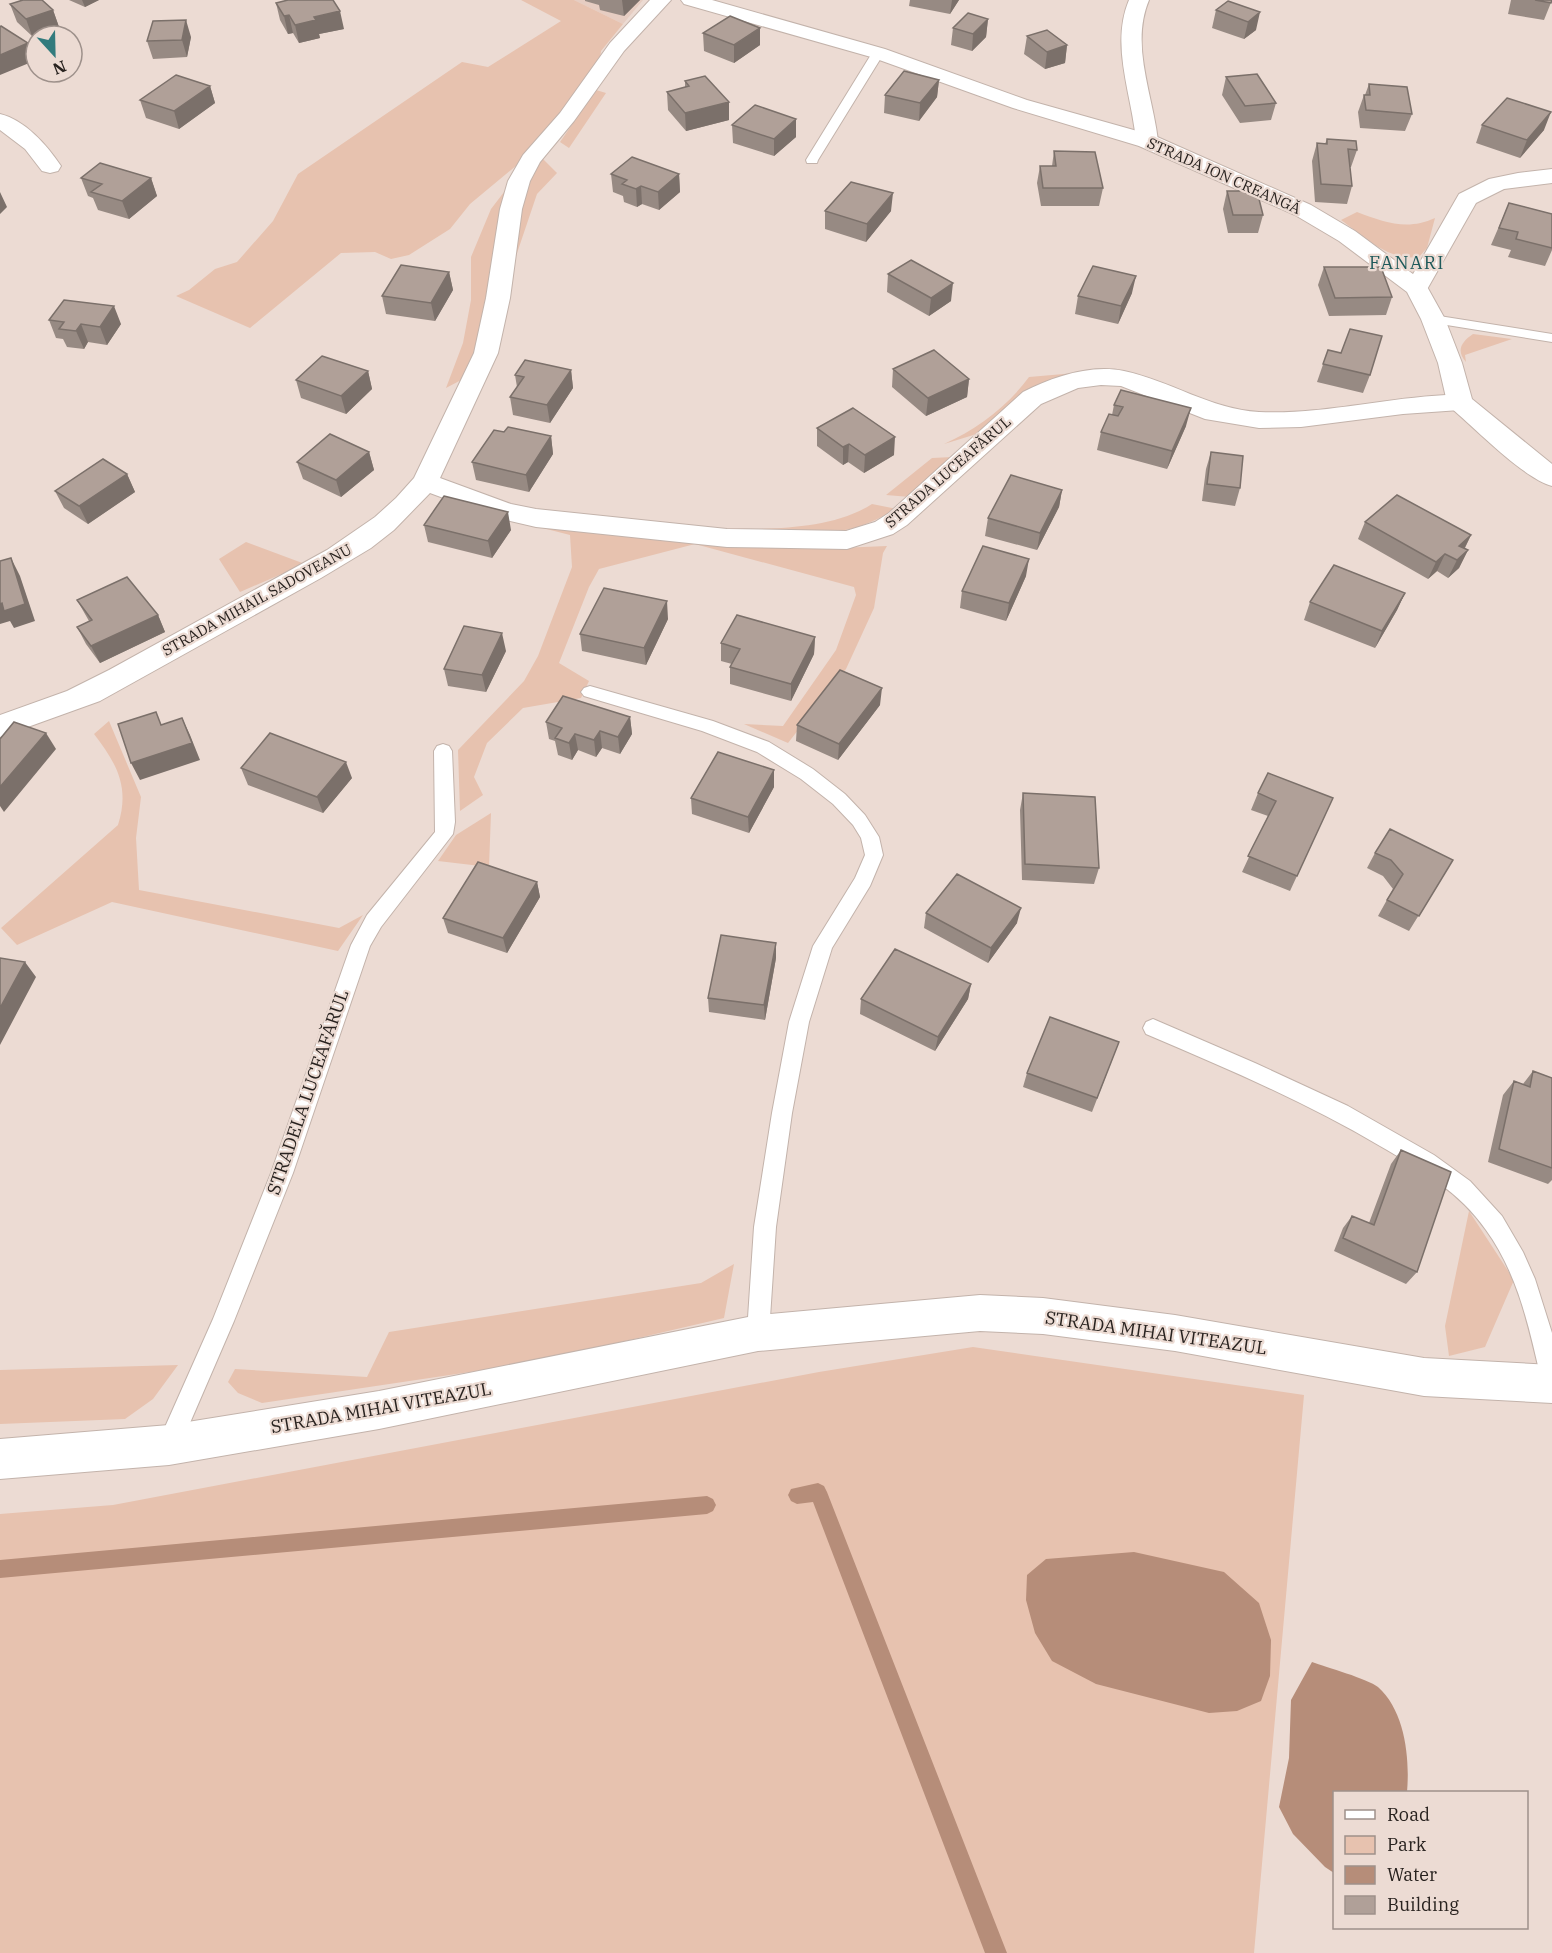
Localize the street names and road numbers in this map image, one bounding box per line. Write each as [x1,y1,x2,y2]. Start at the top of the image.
street label: STRADA ION CREANGĂ [1144,133,1305,218]
street label: STRADA LUCEAFĂRUL [881,412,1015,531]
street label: STRADA MIHAIL SADOVEANU [159,539,355,660]
street label: STRADELA LUCEAFĂRUL [262,986,353,1198]
street label: STRADA MIHAI VITEAZUL [1044,1306,1268,1359]
street label: STRADA MIHAI VITEAZUL [269,1377,493,1438]

